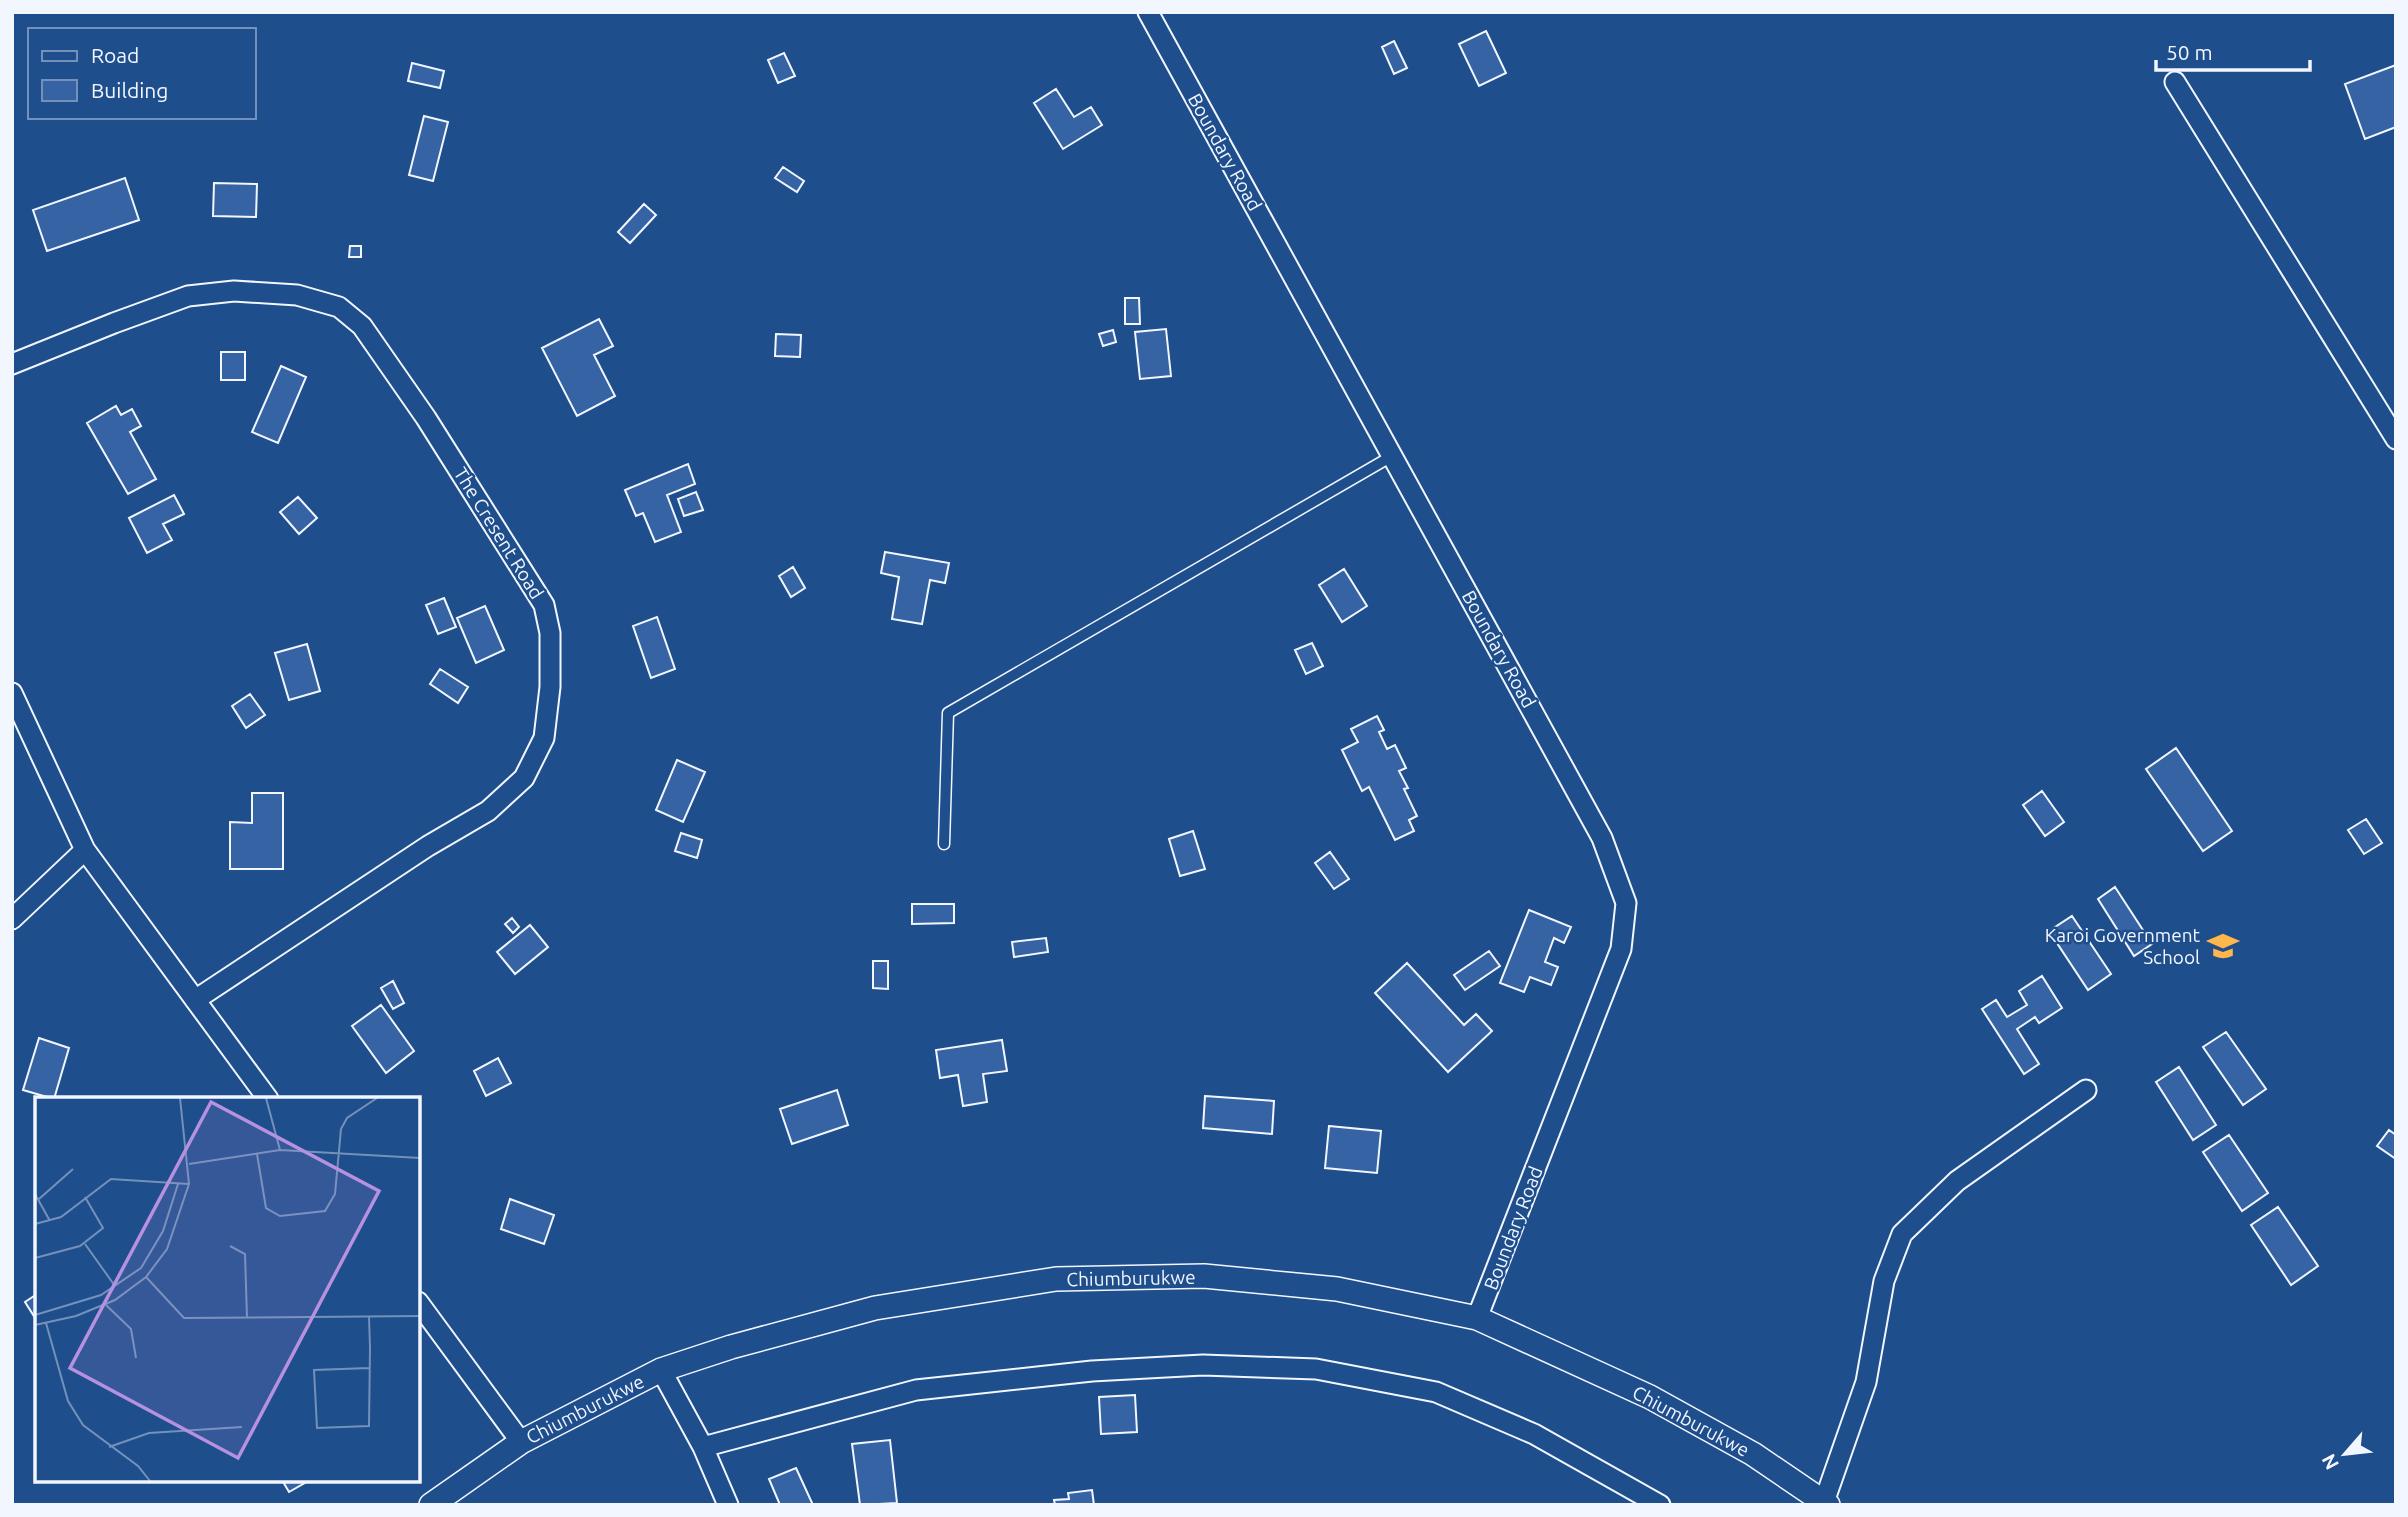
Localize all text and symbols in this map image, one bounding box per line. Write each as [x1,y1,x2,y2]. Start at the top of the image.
legend [28,28,256,119]
scale bar [2156,28,2310,72]
text: 50 m [2166,40,2213,64]
text: Road [91,43,139,67]
text: Building [91,78,168,102]
street label: Boundary Road [1184,90,1266,214]
street label: The Cresent Road [450,463,548,603]
street label: Boundary Road [1458,587,1540,711]
place label: Karoi Government School [2045,924,2201,968]
school or university icon: Karoi Government School [2206,929,2240,963]
inset map [35,1097,420,1482]
street label: Boundary Road [1479,1163,1547,1293]
street label: Chiumburukwe [1066,1266,1196,1290]
street label: Chiumburukwe [522,1370,648,1448]
street label: Chiumburukwe [1629,1381,1753,1461]
north arrow [2310,1419,2380,1489]
text: N [2317,1451,2343,1473]

